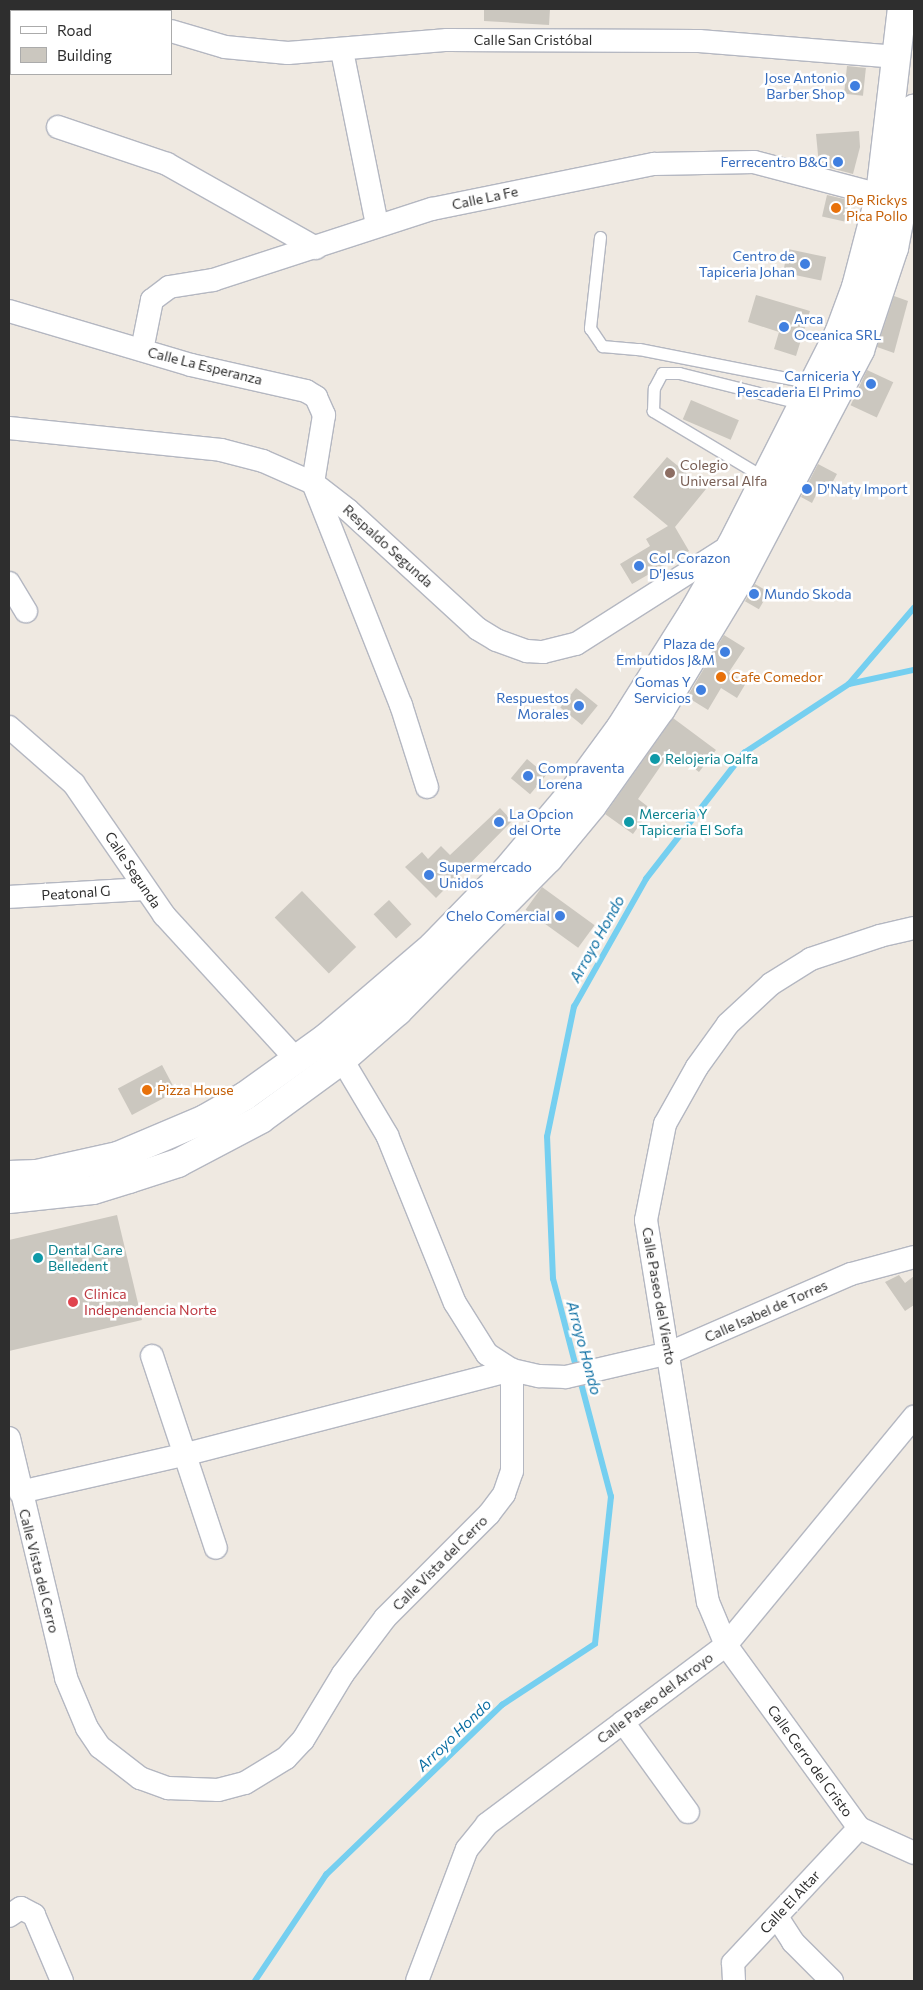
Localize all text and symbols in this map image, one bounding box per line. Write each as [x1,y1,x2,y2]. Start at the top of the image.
legend [10,10,172,75]
text: Road [57,21,92,39]
street label: Calle San Cristóbal [474,32,592,48]
text: Building [57,46,112,64]
place label: Jose Antonio Barber Shop [765,70,845,102]
marker: Jose Antonio Barber Shop [849,80,861,92]
place label: Ferrecentro B&G [721,154,828,170]
marker: Ferrecentro B&G [832,156,844,168]
street label: Calle La Fe [450,183,520,213]
place label: De Rickys Pica Pollo [846,192,908,224]
marker: De Rickys Pica Pollo [830,202,842,214]
place label: Centro de Tapiceria Johan [699,248,795,280]
marker: Centro de Tapiceria Johan [799,258,811,270]
place label: Arca Oceanica SRL [794,311,881,344]
marker: Arca Oceanica SRL [778,321,790,333]
street label: Calle La Esperanza [146,344,264,388]
place label: Carniceria Y Pescaderia El Primo [737,368,861,401]
marker: Carniceria Y Pescaderia El Primo [865,378,877,390]
place label: Colegio Universal Alfa [680,457,767,490]
marker: Colegio Universal Alfa [664,467,676,479]
place label: D'Naty Import [817,481,908,497]
marker: D'Naty Import [801,483,813,495]
street label: Respaldo Segunda [340,501,436,591]
place label: Col. Corazon D'Jesus [649,550,731,582]
marker: Col. Corazon D'Jesus [633,560,645,572]
place label: Mundo Skoda [764,586,852,602]
marker: Mundo Skoda [748,588,760,600]
place label: Plaza de Embutidos J&M [616,636,715,669]
marker: Plaza de Embutidos J&M [719,646,731,658]
place label: Cafe Comedor [731,669,823,685]
marker: Cafe Comedor [715,671,727,683]
place label: Gomas Y Servicios [634,674,691,706]
marker: Gomas Y Servicios [695,684,707,696]
place label: Respuestos Morales [496,690,569,722]
marker: Respuestos Morales [573,700,585,712]
place label: Relojeria Oalfa [665,751,758,767]
marker: Relojeria Oalfa [649,753,661,765]
place label: Compraventa Lorena [538,760,624,792]
marker: Compraventa Lorena [522,770,534,782]
place label: La Opcion del Orte [509,806,574,839]
place label: Merceria Y Tapiceria El Sofa [639,806,743,839]
marker: La Opcion del Orte [493,816,505,828]
marker: Merceria Y Tapiceria El Sofa [623,816,635,828]
street label: Calle Segunda [101,829,165,911]
place label: Supermercado Unidos [439,859,532,892]
marker: Supermercado Unidos [423,869,435,881]
street label: Peatonal G [41,882,111,904]
water label: Arroyo Hondo [566,892,628,986]
place label: Chelo Comercial [446,908,550,924]
marker: Chelo Comercial [554,910,566,922]
place label: Pizza House [157,1082,234,1098]
marker: Pizza House [141,1084,153,1096]
street label: Calle Paseo del Viento [639,1226,679,1366]
place label: Dental Care Belledent [48,1242,123,1274]
marker: Dental Care Belledent [32,1252,44,1264]
street label: Calle Isabel de Torres [702,1276,830,1346]
place label: Clinica Independencia Norte [84,1286,217,1318]
marker: Clinica Independencia Norte [66,1295,80,1309]
water label: Arroyo Hondo [563,1299,605,1397]
street label: Calle Vista del Cerro [15,1507,63,1635]
street label: Calle Vista del Cerro [389,1512,491,1614]
street label: Calle Paseo del Arroyo [594,1649,716,1747]
water label: Arroyo Hondo [413,1695,495,1775]
street label: Calle Cerro del Cristo [764,1702,856,1820]
street label: Calle El Altar [756,1867,824,1937]

